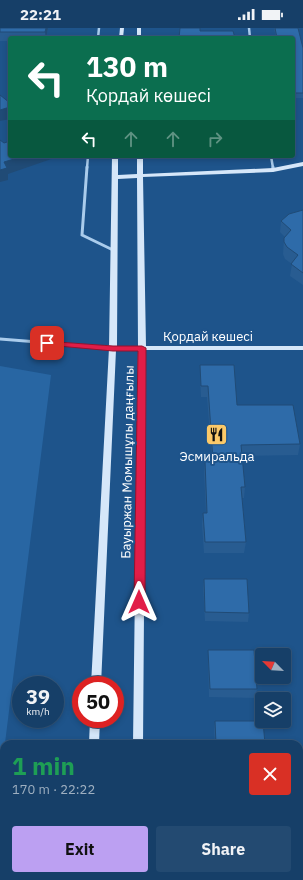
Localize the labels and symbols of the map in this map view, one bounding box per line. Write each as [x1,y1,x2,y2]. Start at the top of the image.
pin [30,326,64,360]
street label: Қордай көшесі [163,328,253,345]
street label: Бауыржан Момышұлы даңғылы [117,365,138,559]
restaurant icon: Эсмиральда [204,421,230,447]
place label: Эсмиральда [180,448,254,465]
position arrow [118,581,160,623]
north arrow [255,648,291,684]
speed limit sign: 50 [72,676,124,728]

